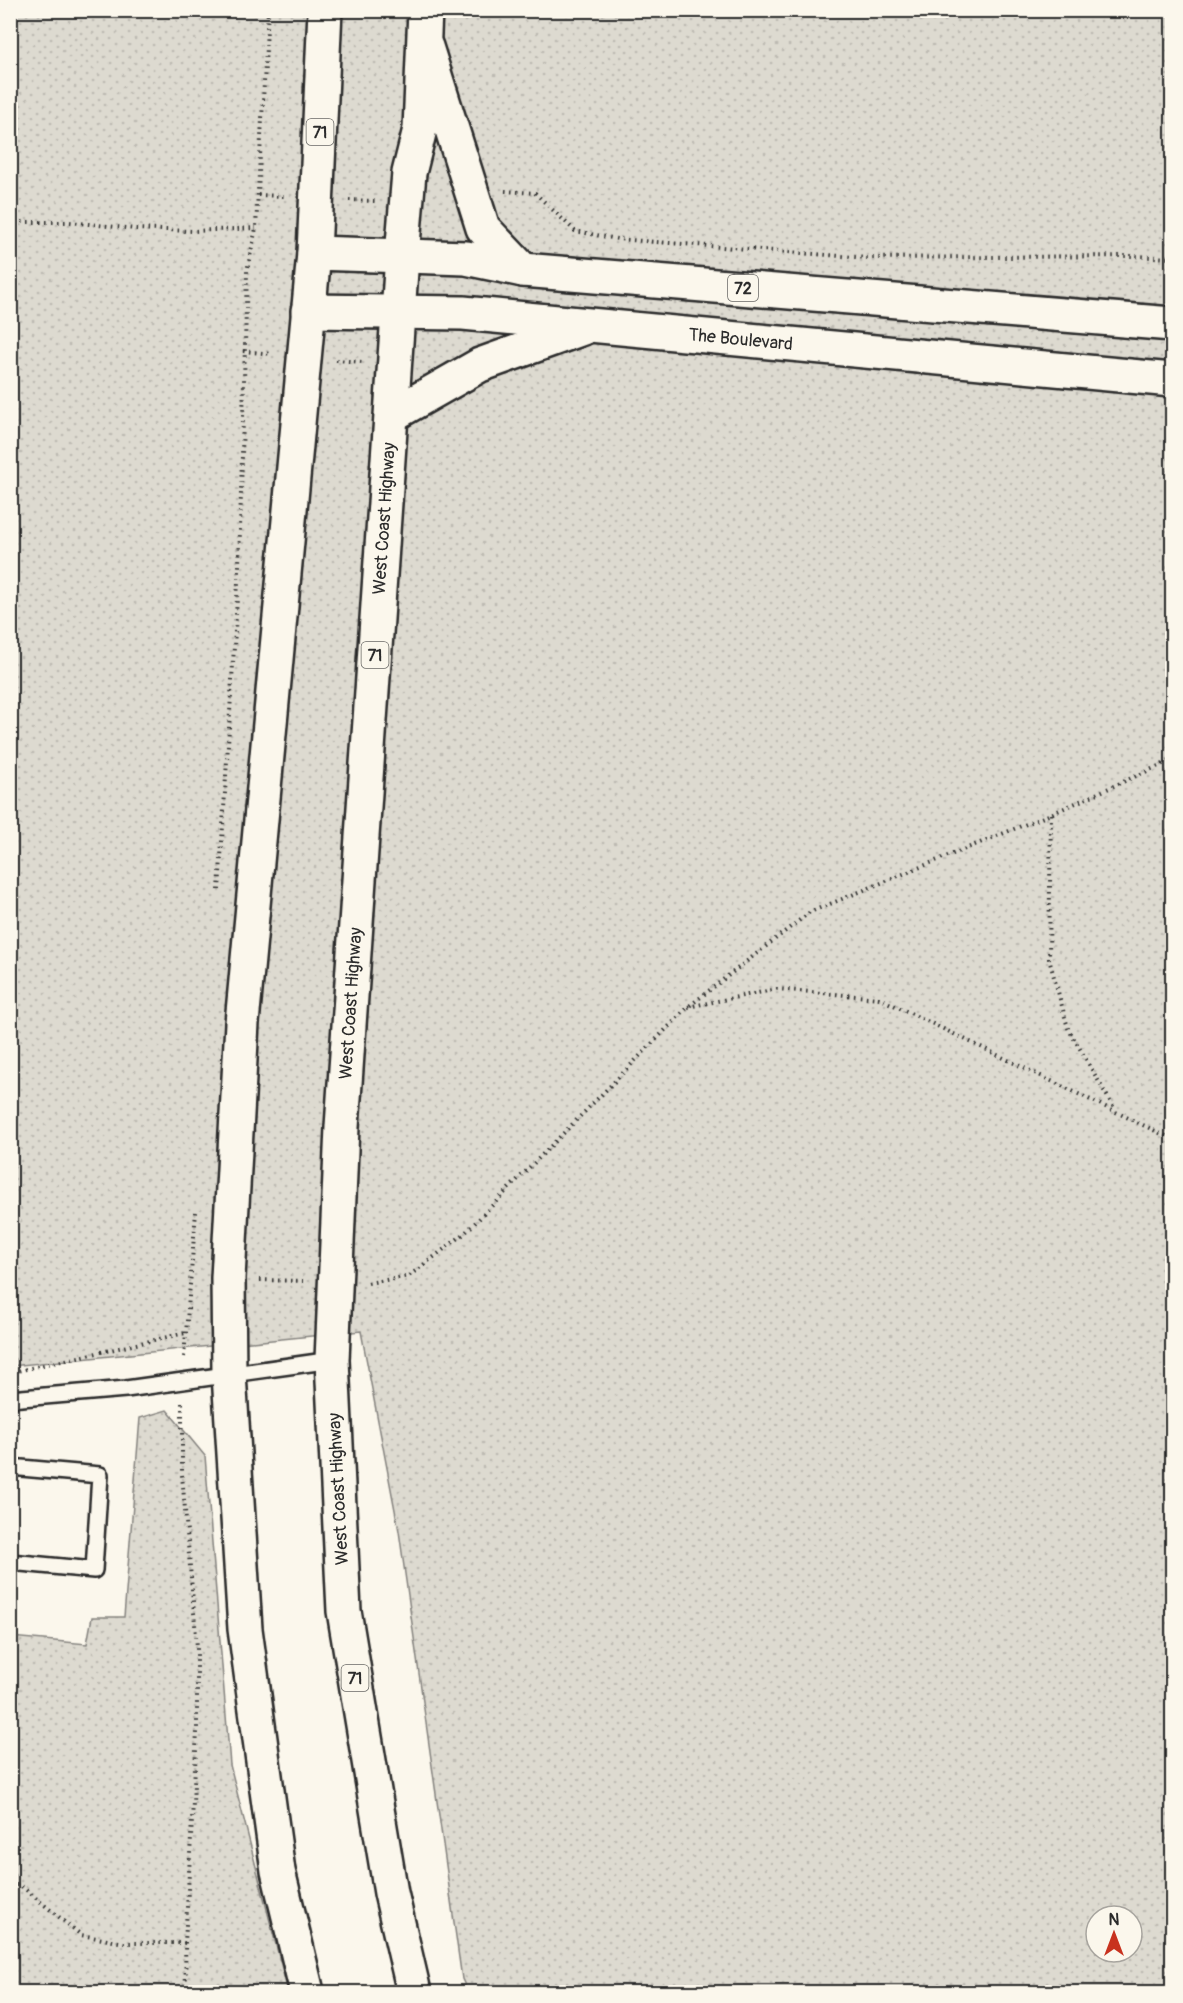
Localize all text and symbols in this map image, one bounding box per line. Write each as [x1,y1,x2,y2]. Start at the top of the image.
road number: 71 [306,119,334,145]
road number: 72 [728,275,758,301]
street label: The Boulevard [687,323,794,356]
street label: West Coast Highway [368,441,401,595]
road number: 71 [362,642,388,668]
street label: West Coast Highway [334,926,368,1080]
street label: West Coast Highway [323,1412,354,1566]
road number: 71 [342,1665,368,1691]
north arrow [1084,1904,1144,1964]
text: N [1109,1910,1120,1930]

